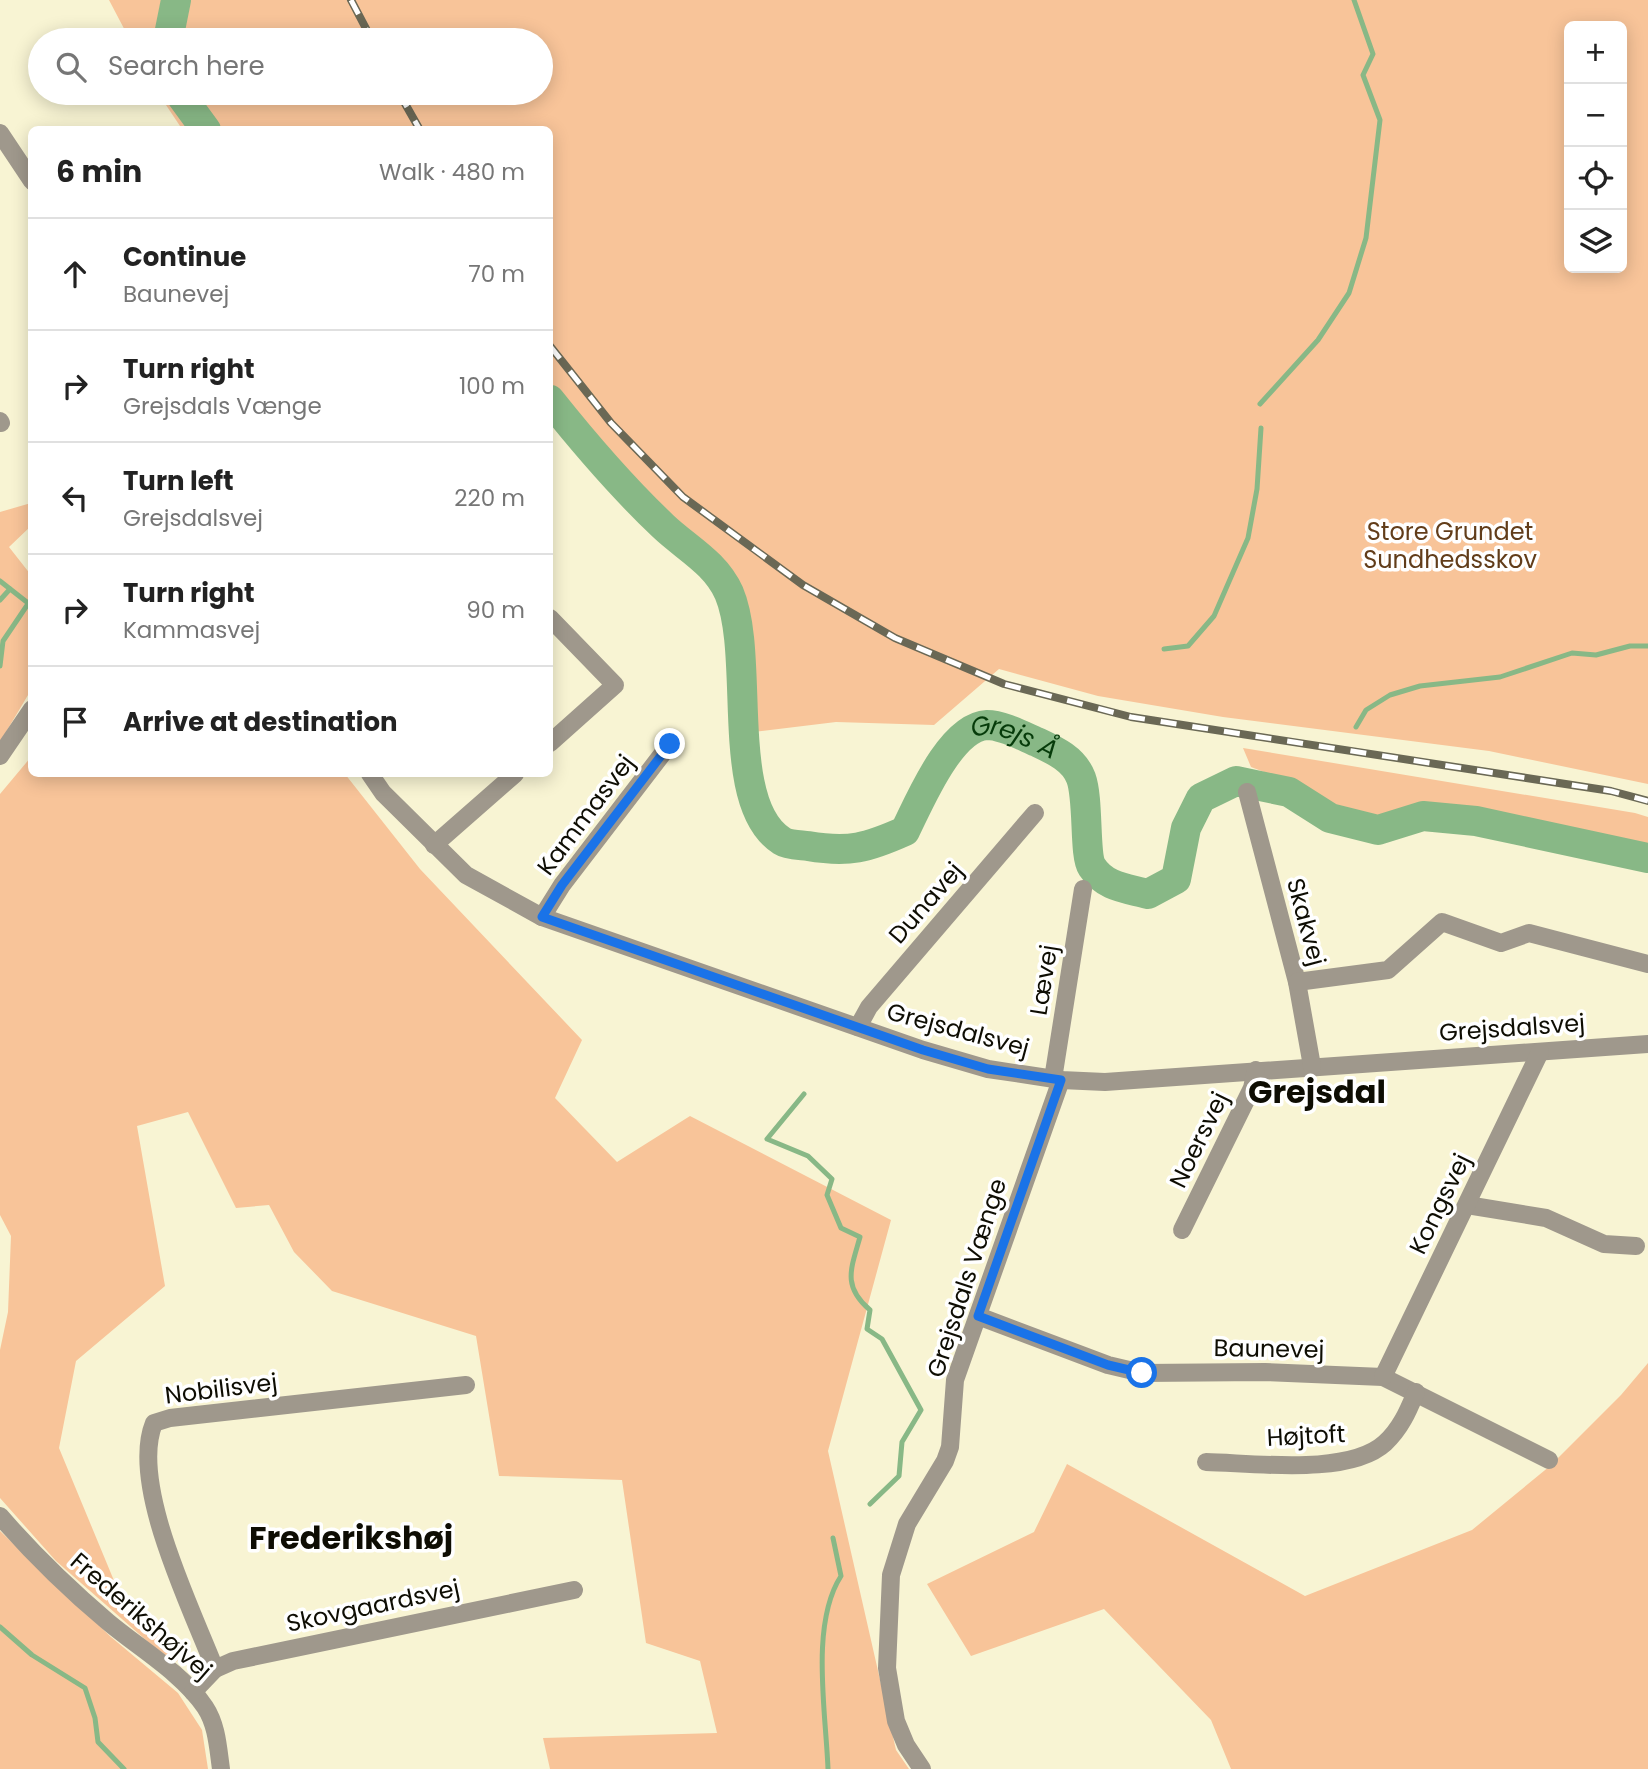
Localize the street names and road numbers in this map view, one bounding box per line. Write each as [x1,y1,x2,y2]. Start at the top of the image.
street label: Kammasvej [529,748,642,882]
street label: Dunavej [881,855,970,951]
street label: Skakvej [1279,874,1334,969]
street label: Lævej [1022,942,1065,1018]
street label: Grejsdalsvej [883,995,1033,1064]
street label: Grejsdalsvej [1438,1006,1586,1049]
street label: Noersvej [1161,1086,1236,1193]
street label: Kongsvej [1401,1148,1478,1260]
street label: Grejsdals Vænge [919,1174,1014,1382]
street label: Baunevej [1213,1331,1325,1366]
street label: Nobilisvej [163,1365,279,1412]
street label: Højtoft [1266,1417,1346,1454]
street label: Frederikshøjvej [63,1545,219,1686]
street label: Skovgaardsvej [283,1571,462,1640]

